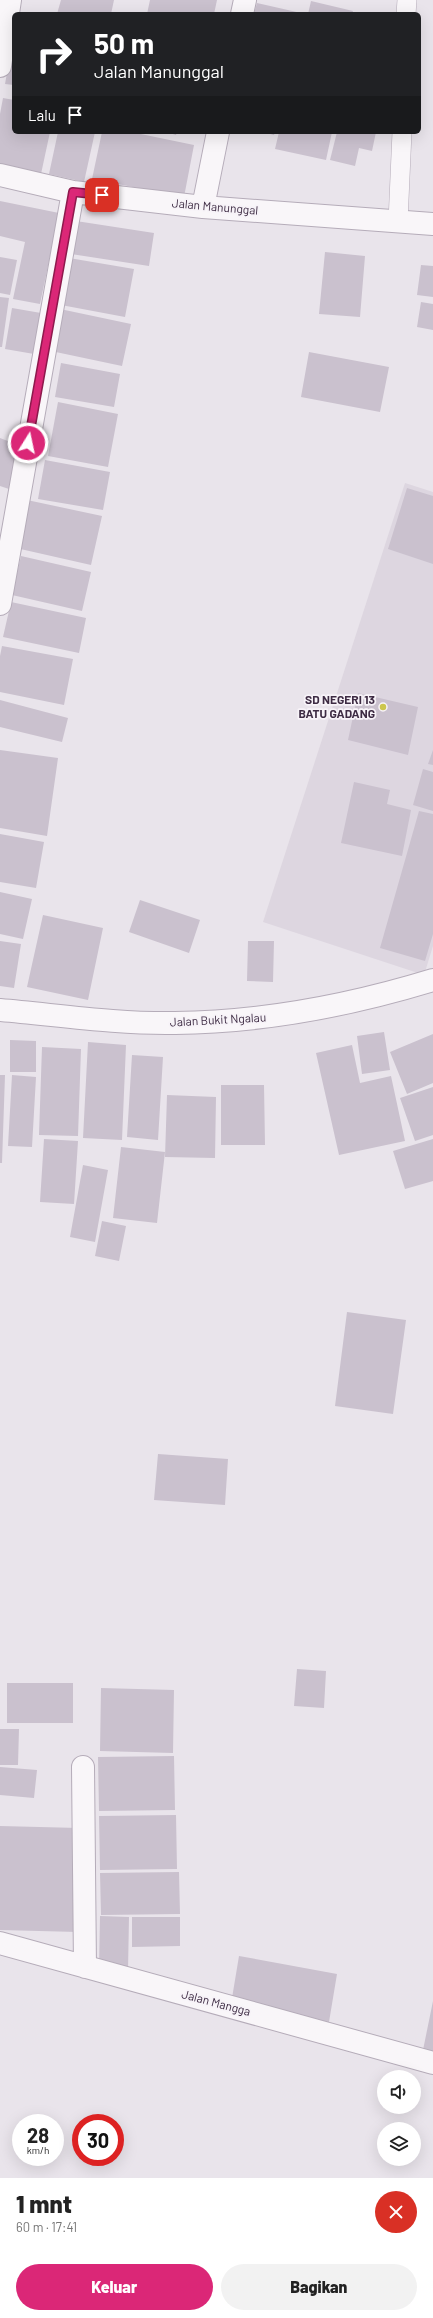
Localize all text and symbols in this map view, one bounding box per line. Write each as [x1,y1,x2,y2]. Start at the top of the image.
text: 50 m [94,26,154,60]
icon: right [28,28,80,80]
text: Jalan Manunggal [94,60,224,82]
icon: arrive [64,104,86,126]
text: Lalu [28,106,56,124]
pin [85,178,119,212]
icon: arrive [91,184,113,206]
street label: Jalan Manunggal [171,195,259,217]
position arrow [7,422,49,464]
place label: SD NEGERI 13 BATU GADANG [298,692,375,720]
marker: SD NEGERI 13 BATU GADANG [378,702,388,712]
street label: Jalan Bukit Ngalau [169,1009,266,1029]
street label: Jalan Mangga [180,1986,252,2018]
map controls [377,2070,421,2166]
button: sound [377,2070,421,2114]
speed limit sign: 30 [72,2114,124,2166]
button: layers [377,2122,421,2166]
text: 28 [27,2123,49,2147]
text: km/h [27,2144,49,2156]
text: 1 mnt [16,2189,72,2218]
button: close [375,2191,417,2233]
text: 60 m · 17:41 [16,2219,77,2235]
button: Keluar [16,2264,213,2310]
button: Bagikan [221,2264,417,2310]

